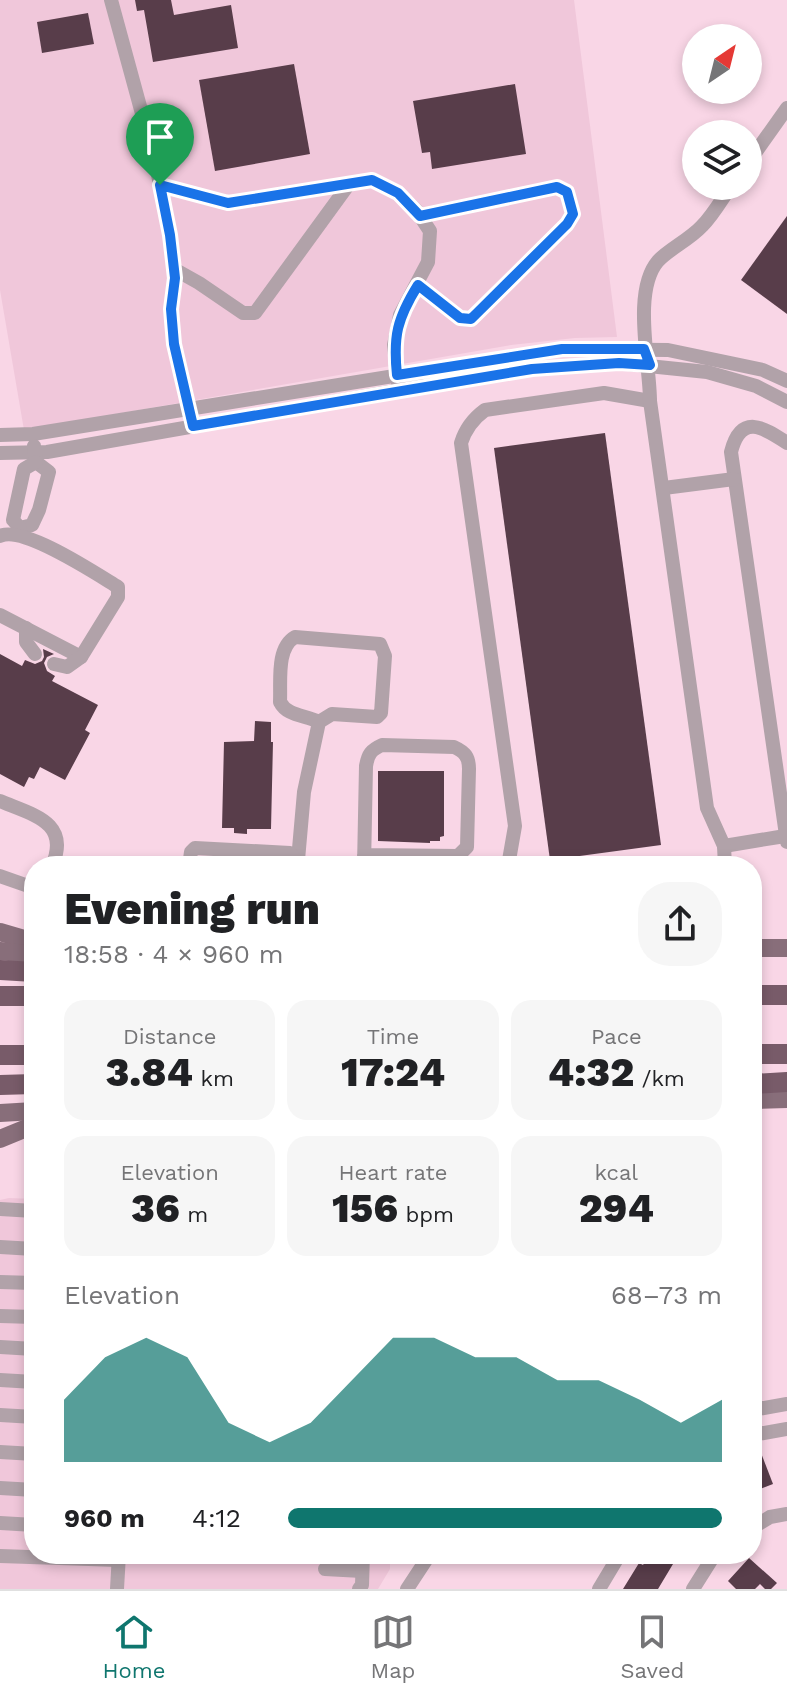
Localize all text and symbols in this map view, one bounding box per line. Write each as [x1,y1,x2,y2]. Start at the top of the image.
north arrow [682,24,762,104]
map controls [682,24,762,200]
pin [126,103,194,185]
icon: arrive [138,115,182,159]
button: layers [682,120,762,200]
button: share [638,882,722,966]
text: Evening run [64,883,320,935]
text: 18:58 · 4 × 960 m [64,939,284,969]
text: Distance [123,1024,216,1049]
text: Time [367,1024,419,1049]
text: Pace [591,1024,642,1049]
text: 3.84 [105,1049,193,1096]
text: 17:24 [341,1049,445,1096]
text: 4:32 [548,1049,634,1096]
text: km [193,1066,234,1091]
text: /km [634,1066,685,1091]
text: Elevation [121,1160,219,1185]
text: Heart rate [339,1160,447,1185]
text: kcal [595,1160,638,1185]
text: 36 [131,1185,180,1232]
text: 156 [332,1185,398,1232]
text: 294 [579,1185,654,1232]
text: m [180,1202,208,1227]
text: bpm [398,1202,454,1227]
text: Elevation [64,1280,180,1310]
text: 68–73 m [611,1280,722,1310]
text: 960 m [64,1503,145,1533]
text: 4:12 [192,1503,241,1533]
tab: Home [103,1610,165,1683]
tab: Map [371,1610,415,1683]
tab: Saved [621,1610,684,1683]

